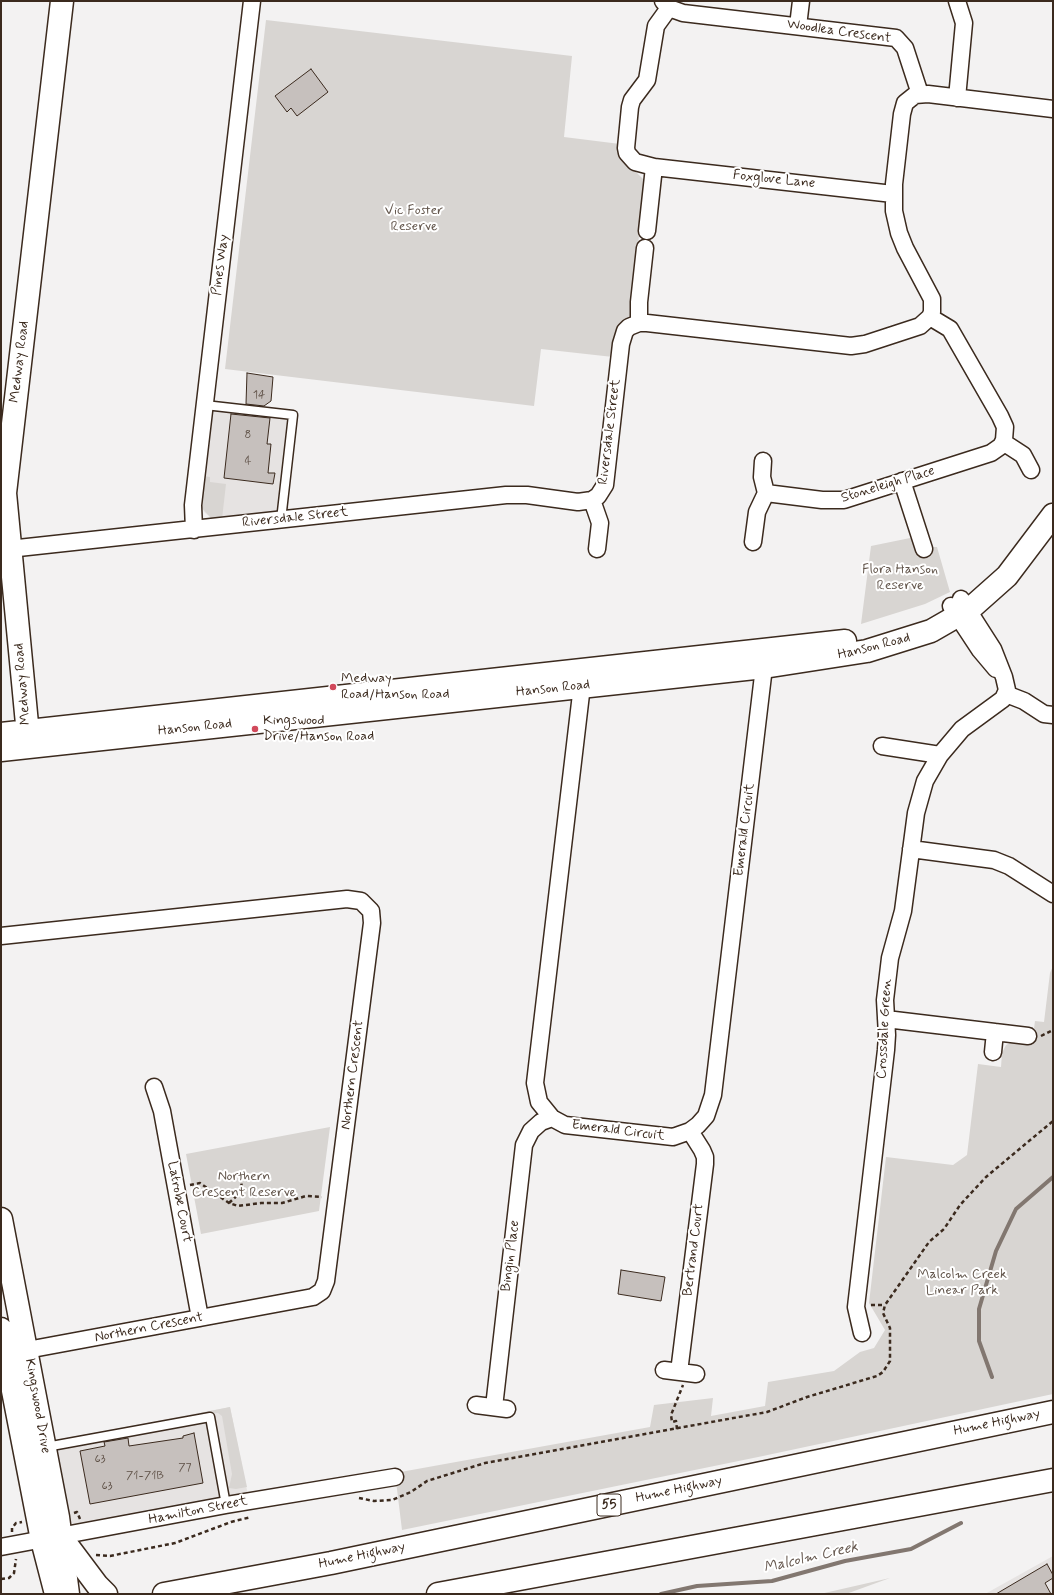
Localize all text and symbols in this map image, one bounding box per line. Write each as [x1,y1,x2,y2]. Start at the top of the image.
street label: Woodlea Crescent [786,16,892,48]
street label: Foxglove Lane [732,167,816,193]
park label: Vic Foster Reserve [385,203,443,236]
street label: Pines Way [209,233,233,297]
street label: Medway Road [7,320,33,404]
street label: Riversdale Street [595,378,625,486]
house number: 14 [253,388,265,402]
house number: 8 [245,428,251,442]
house number: 4 [245,454,251,468]
street label: Stoneleigh Place [839,463,937,507]
street label: Riversdale Street [241,504,349,532]
park label: Flora Hanson Reserve [862,562,938,594]
street label: Hanson Road [836,630,912,664]
street label: Medway Road [11,642,35,726]
place label: Medway Road/Hanson Road [341,671,449,704]
street label: Hanson Road [515,677,591,701]
marker: Medway Road/Hanson Road [328,682,338,692]
place label: Kingswood Drive/Hanson Road [263,713,374,746]
street label: Hanson Road [157,716,233,740]
marker: Kingswood Drive/Hanson Road [250,724,260,734]
street label: Emerald Circuit [731,783,759,877]
street label: Crossdale Green [874,978,896,1080]
street label: Northern Crescent [338,1019,368,1131]
street label: Emerald Circuit [571,1117,665,1145]
street label: Latrobe Court [163,1160,195,1244]
park label: Northern Crescent Reserve [192,1169,296,1202]
street label: Bertrand Court [680,1203,708,1297]
street label: Bingin Place [498,1219,524,1293]
park label: Malcolm Creek Linear Park [917,1267,1007,1300]
street label: Northern Crescent [93,1309,205,1347]
street label: Kingswood Drive [20,1357,54,1455]
street label: Hume Highway [952,1406,1042,1440]
house number: 63 [94,1452,106,1466]
house number: 77 [178,1461,192,1475]
house number: 71-71B [126,1469,164,1483]
street label: Hume Highway [634,1473,724,1507]
house number: 63 [101,1479,113,1493]
street label: Hamilton Street [147,1493,249,1529]
road number: 55 [597,1494,621,1516]
water label: Malcolm Creek [762,1538,860,1578]
street label: Hume Highway [317,1539,407,1573]

